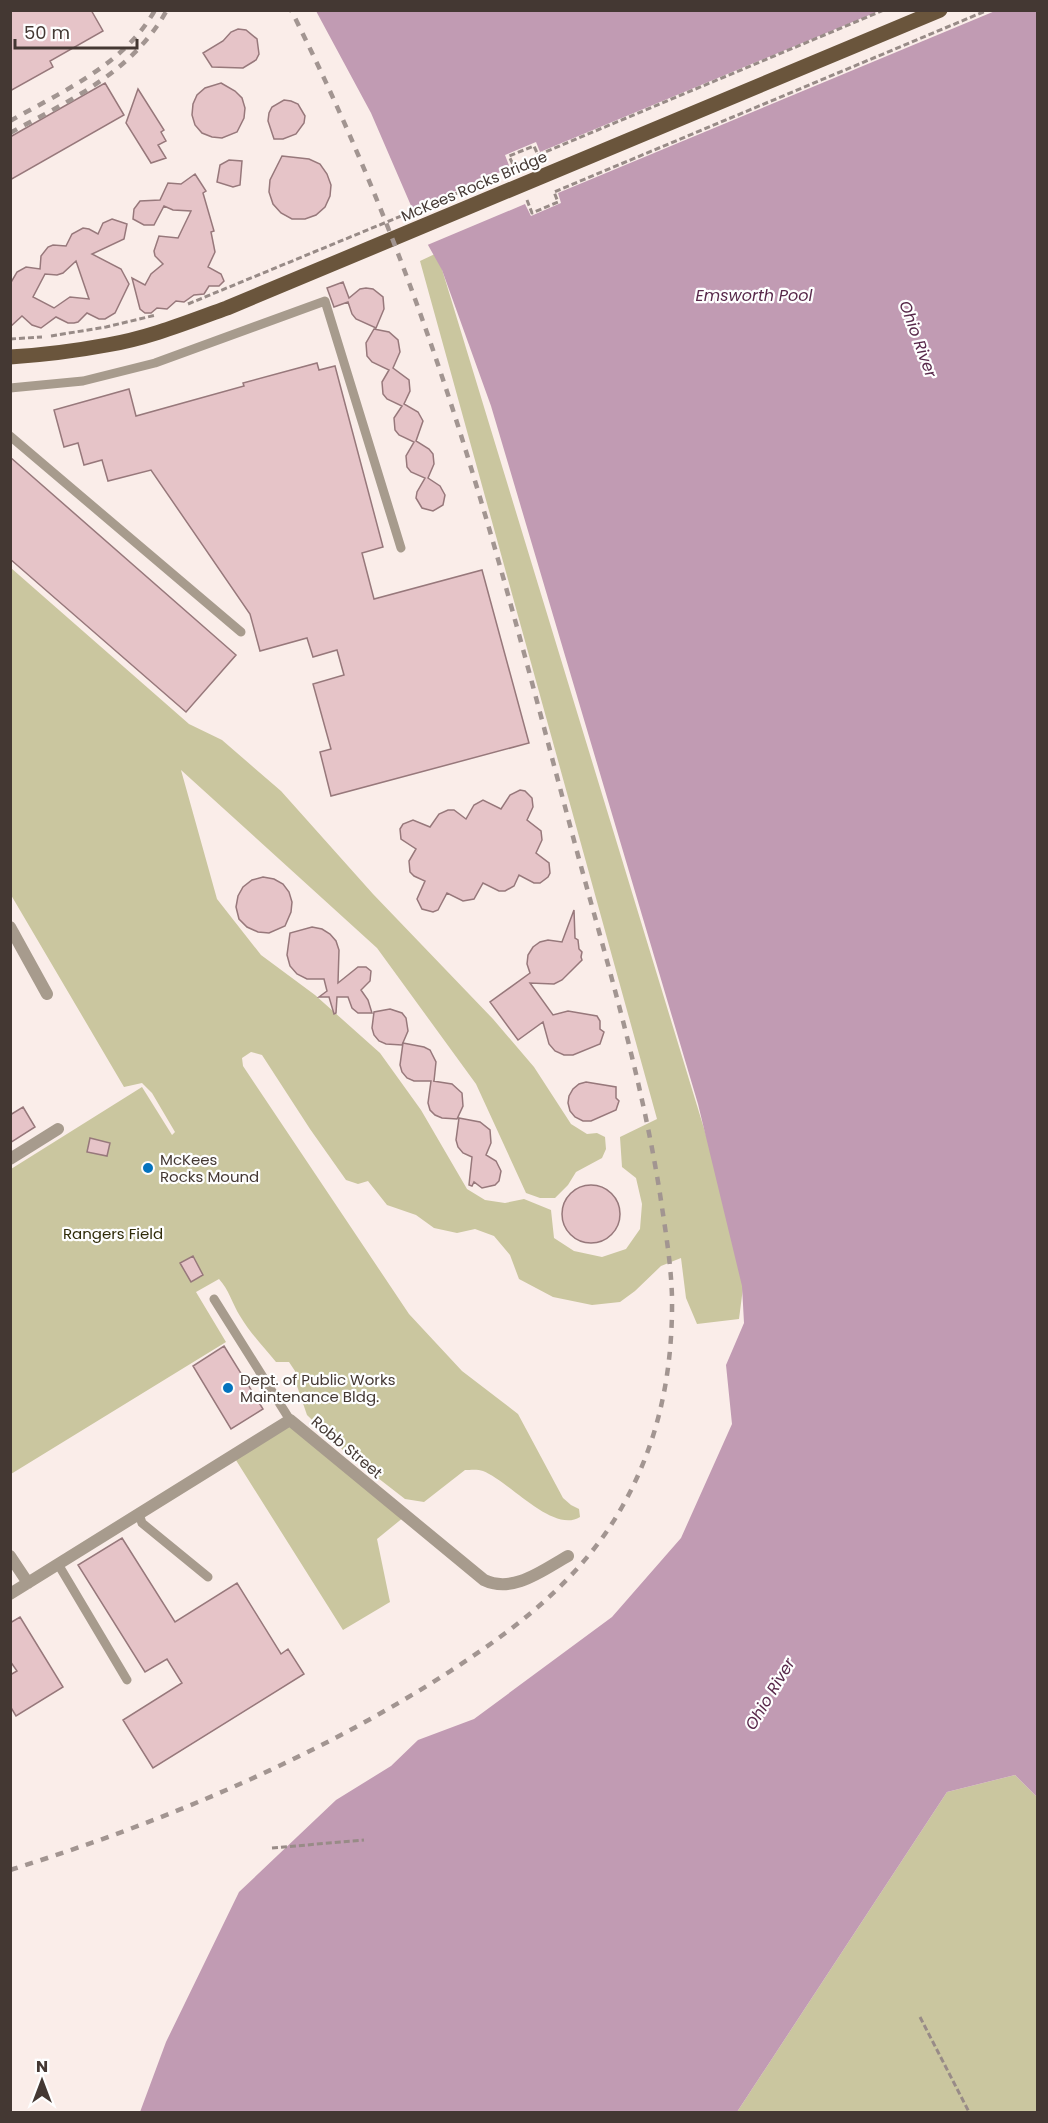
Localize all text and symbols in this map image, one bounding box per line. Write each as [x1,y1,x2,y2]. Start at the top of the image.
scale bar [15,12,136,50]
text: 50 m [24,20,70,45]
street label: McKees Rocks Bridge [398,146,550,226]
water label: Emsworth Pool [696,284,812,307]
water label: Ohio River [893,297,943,382]
place label: McKees Rocks Mound [160,1149,259,1187]
marker: McKees Rocks Mound [141,1161,155,1175]
park label: Rangers Field [63,1223,163,1244]
place label: Dept. of Public Works Maintenance Bldg. [240,1369,396,1407]
marker: Dept. of Public Works Maintenance Bldg. [221,1381,235,1395]
street label: Robb Street [307,1411,387,1483]
water label: Ohio River [739,1653,801,1734]
north arrow [12,2051,72,2111]
text: N [36,2055,48,2078]

